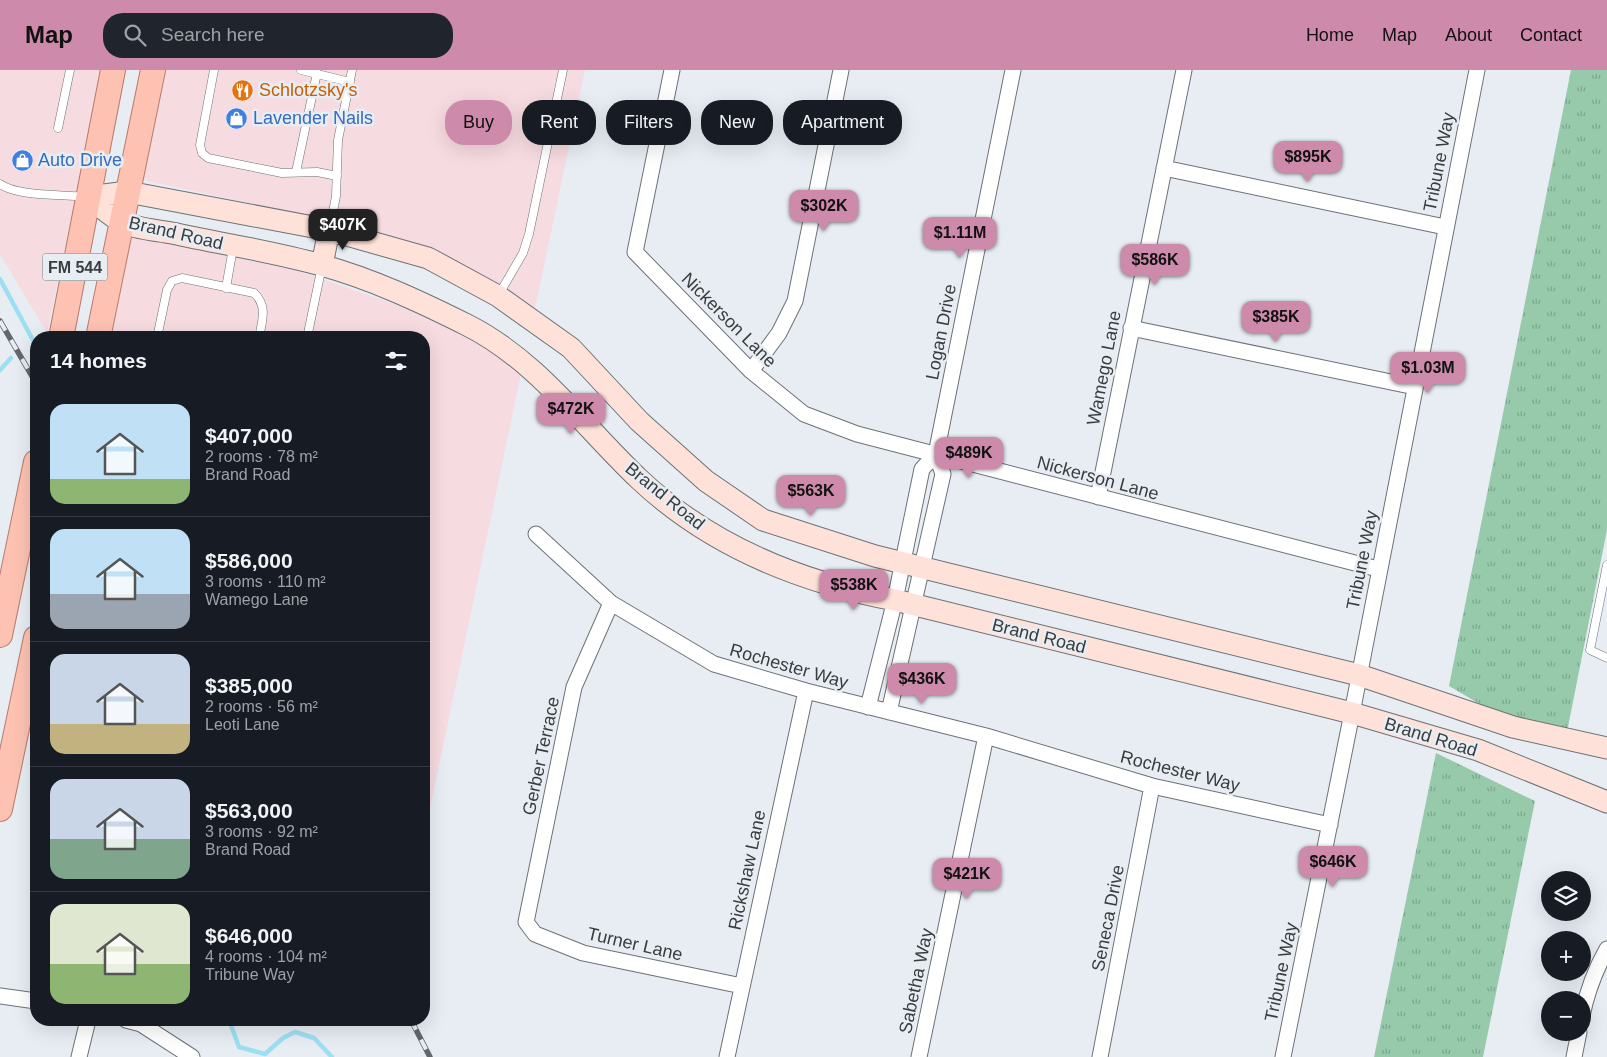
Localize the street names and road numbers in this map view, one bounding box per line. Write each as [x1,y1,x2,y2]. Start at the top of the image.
street label: Tribune Way [1420,111,1458,213]
street label: Brand Road [127,212,225,254]
road number: FM 544 [42,253,108,280]
street label: Nickerson Lane [678,269,780,371]
street label: Logan Drive [922,282,960,382]
street label: Wamego Lane [1083,309,1125,427]
street label: Nickerson Lane [1035,452,1161,504]
street label: Brand Road [621,458,709,534]
street label: Tribune Way [1343,509,1381,611]
street label: Brand Road [990,615,1088,657]
street label: Rochester Way [727,640,851,692]
street label: Gerber Terrace [519,695,563,817]
street label: Brand Road [1382,713,1480,761]
street label: Rochester Way [1118,746,1242,796]
street label: Rickshaw Lane [725,808,769,932]
street label: Seneca Drive [1088,863,1128,973]
street label: Tribune Way [1261,921,1301,1023]
street label: Turner Lane [585,923,685,965]
street label: Sabetha Way [895,926,937,1036]

